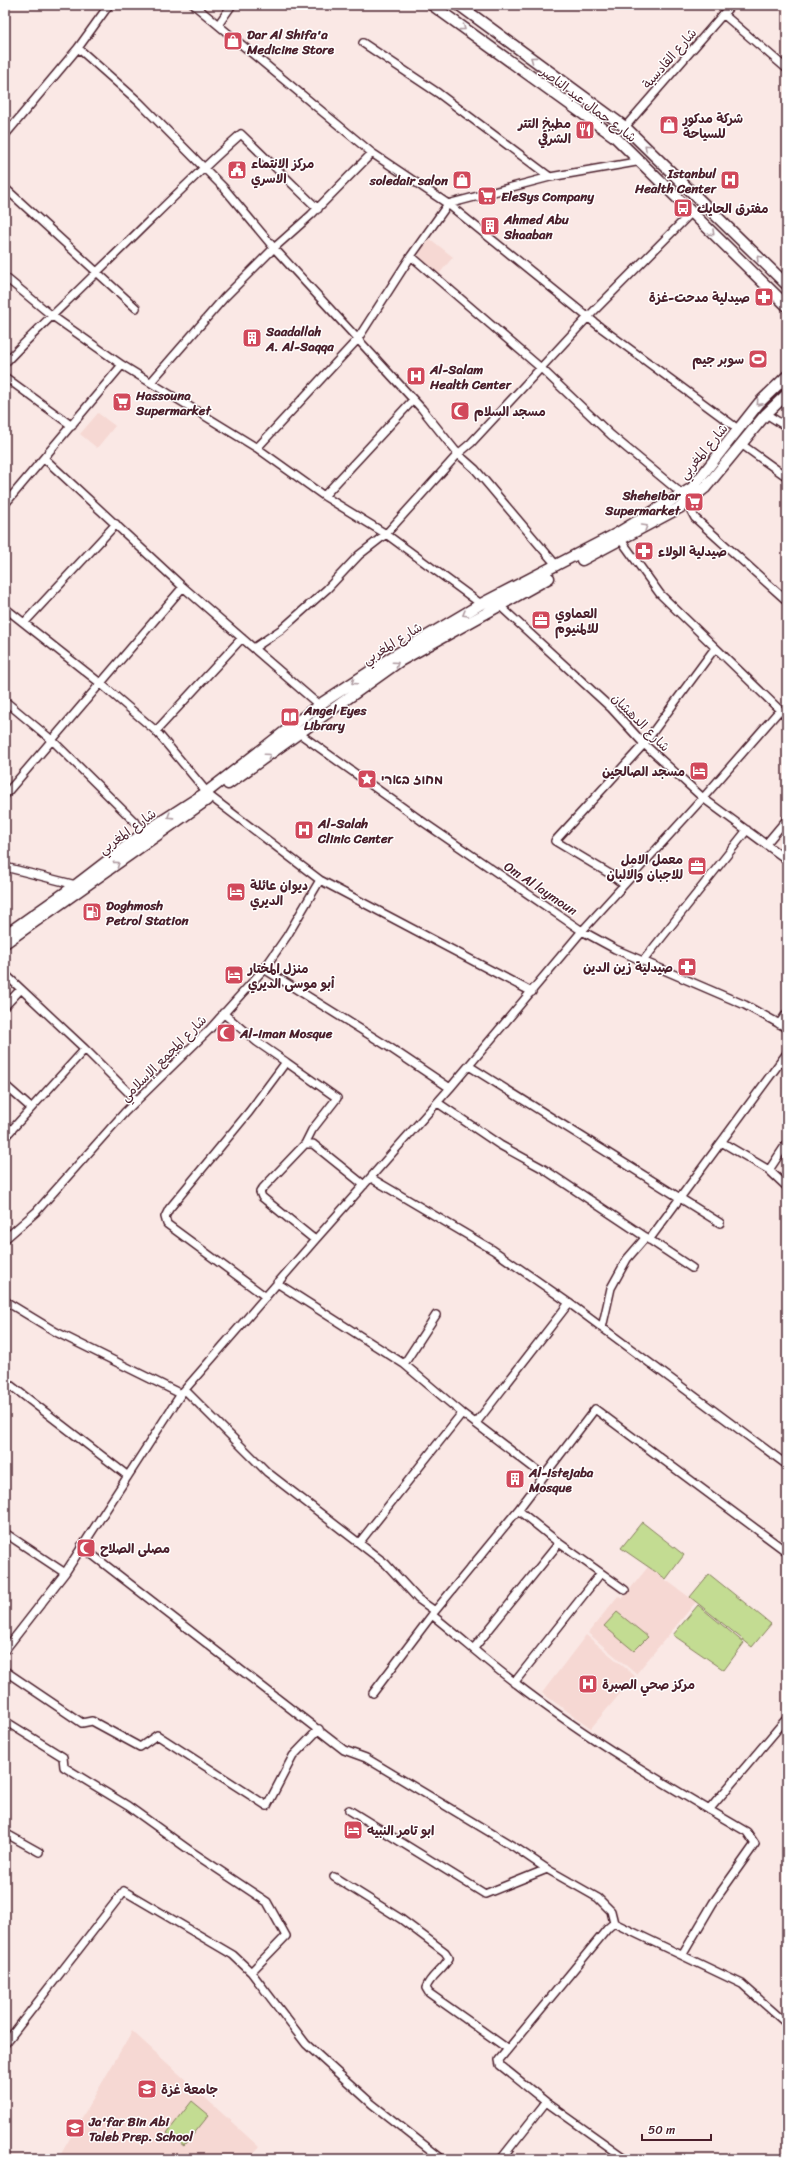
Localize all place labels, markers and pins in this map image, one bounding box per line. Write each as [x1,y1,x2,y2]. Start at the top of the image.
place label: Dar Al Shifa'a Medicine Store [246,23,335,61]
shop icon: Dar Al Shifa'a Medicine Store [222,30,244,52]
place label: شركة مدكور للسياحة [682,107,743,145]
place label: مطبخ التتر الشرقي [517,112,571,150]
shop icon: شركة مدكور للسياحة [658,114,680,136]
restaurant icon: مطبخ التتر الشرقي [574,119,596,141]
place label: مركز الانتماء الاسري [251,152,314,190]
public building icon: مركز الانتماء الاسري [226,159,248,181]
place label: Istanbul Health Center [634,162,718,200]
place label: soledair salon [369,169,449,192]
shop icon: soledair salon [451,169,473,191]
hospital icon: Istanbul Health Center [719,169,741,191]
supermarket icon: EleSys Company [476,185,498,207]
place label: EleSys Company [501,185,595,208]
bus stop icon: مفترق الحايك [672,197,694,219]
place label: مفترق الحايك [697,197,769,220]
place label: Ahmed Abu Shaaban [503,208,570,246]
building icon: Ahmed Abu Shaaban [479,215,501,237]
place label: صيدلية مدحت-غزة [649,286,750,309]
pharmacy icon: صيدلية مدحت-غزة [753,286,775,308]
place label: Saadallah A. Al-Saqqa [265,320,334,358]
building icon: Saadallah A. Al-Saqqa [241,327,263,349]
place label: سوبر جيم [692,348,744,371]
sports icon: سوبر جيم [747,348,769,370]
place label: Al-Salam Health Center [429,358,513,396]
hospital icon: Al-Salam Health Center [405,365,427,387]
place label: Hassouna Supermarket [135,384,211,422]
supermarket icon: Hassouna Supermarket [111,391,133,413]
mosque icon: مسجد السلام [449,400,471,422]
place label: مسجد السلام [474,400,546,423]
place label: Sheheibar Supermarket [604,484,682,522]
supermarket icon: Sheheibar Supermarket [683,491,705,513]
pharmacy icon: صيدلية الولاء [633,540,655,562]
place label: صيدلية الولاء [658,540,727,563]
place label: العماوي للالمنيوم [555,602,599,640]
office icon: العماوي للالمنيوم [530,609,552,631]
place label: Angel Eyes Library [303,699,368,737]
library icon: Angel Eyes Library [279,706,301,728]
place label: مسجد الصالحين [602,760,685,783]
hotel icon: مسجد الصالحين [688,760,710,782]
place icon: מחוז בארי [356,768,378,790]
place label: מחוז בארי [381,768,443,791]
place label: Al-Salah Clinic Center [317,812,395,850]
hospital icon: Al-Salah Clinic Center [293,819,315,841]
place label: معمل الامل للاجبان والالبان [607,848,683,886]
office icon: معمل الامل للاجبان والالبان [686,855,708,877]
place label: ديوان عائلة الديري [250,874,308,912]
hotel icon: ديوان عائلة الديري [225,881,247,903]
place label: Doghmosh Petrol Station [106,894,190,932]
fuel station icon: Doghmosh Petrol Station [81,901,103,923]
place label: صيدلية زين الدين [583,956,673,979]
pharmacy icon: صيدلية زين الدين [676,956,698,978]
place label: منزل المختار أبو موسى الديري [247,957,335,995]
hotel icon: منزل المختار أبو موسى الديري [223,964,245,986]
mosque icon: Al-Iman Mosque [215,1022,237,1044]
place label: Al-Iman Mosque [239,1022,333,1045]
place label: Al-Istejaba Mosque [528,1461,594,1499]
building icon: Al-Istejaba Mosque [504,1468,526,1490]
mosque icon: مصلى الصلاح [75,1537,97,1559]
place label: مصلى الصلاح [100,1537,170,1560]
hospital icon: مركز صحي الصبرة [577,1673,599,1695]
place label: مركز صحي الصبرة [602,1673,695,1697]
hotel icon: ابو تامر النبيه [342,1819,364,1841]
place label: ابو تامر النبيه [367,1819,434,1842]
school or university icon: جامعة غزة [136,2078,158,2100]
place label: جامعة غزة [161,2078,219,2101]
place label: Ja'far Bin Abi Taleb Prep. School [88,2110,194,2148]
school or university icon: Ja'far Bin Abi Taleb Prep. School [64,2117,86,2139]

